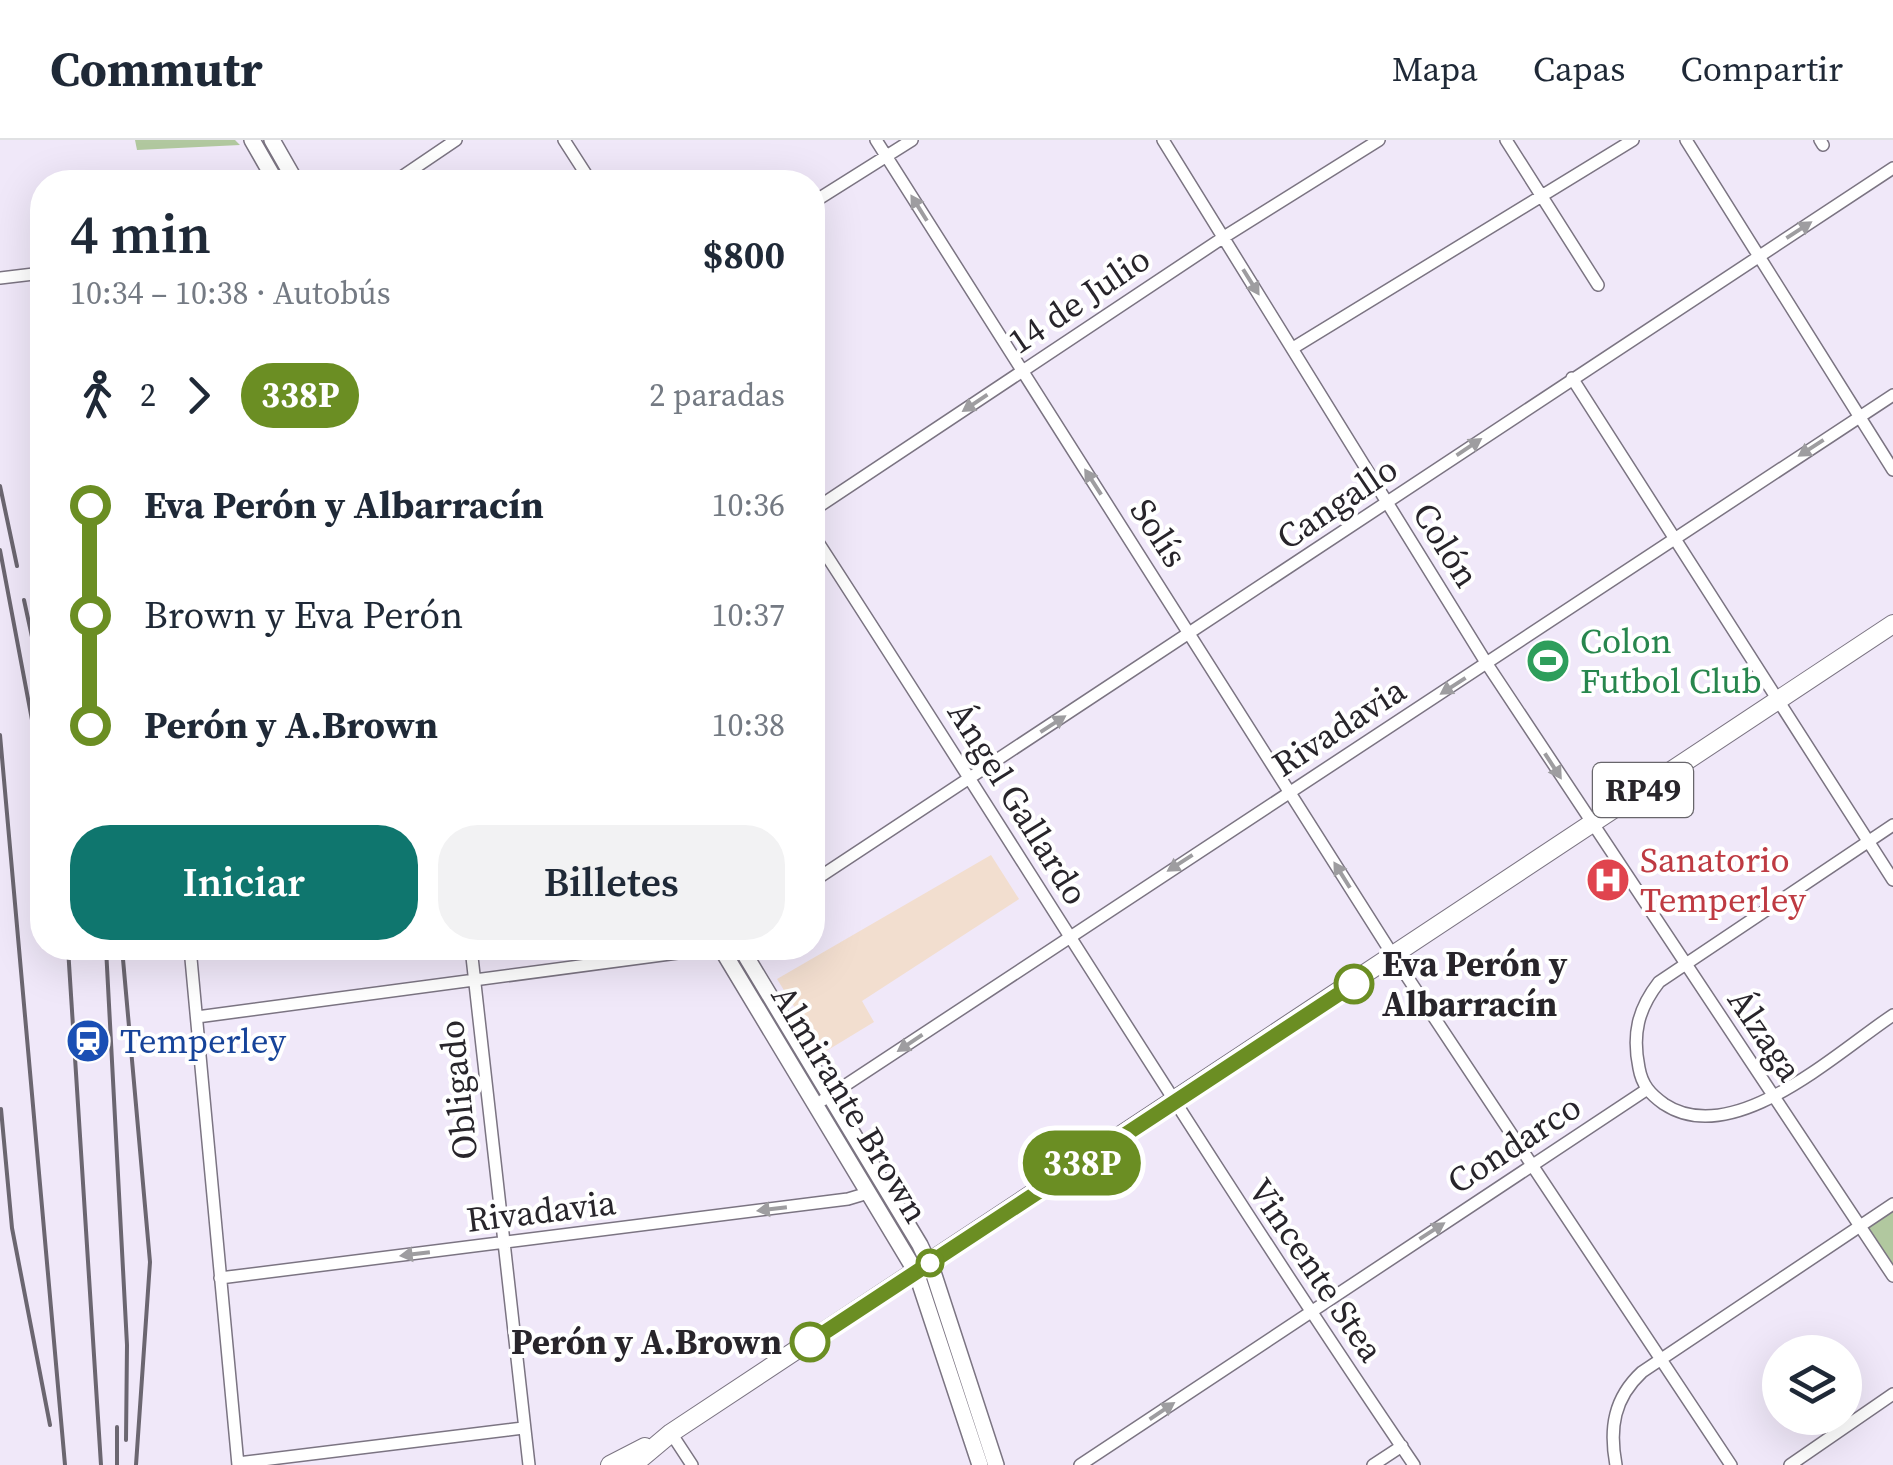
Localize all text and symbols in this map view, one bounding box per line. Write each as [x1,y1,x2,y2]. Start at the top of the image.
text: Commutr [50,36,262,102]
text: Mapa [1392,45,1478,93]
text: Capas [1533,45,1626,93]
text: Compartir [1681,45,1843,93]
one-way arrow [910,194,928,222]
text: 4 min [70,196,211,271]
one-way arrow [1785,222,1812,240]
text: $800 [703,229,785,281]
street label: 14 de Julio [999,235,1159,365]
one-way arrow [1242,268,1260,296]
text: 10:34 – 10:38 · Autobús [70,271,391,315]
icon: walk [70,368,125,423]
icon: forward [171,368,226,423]
text: 338P [261,371,339,419]
text: 2 [140,373,156,417]
text: 2 paradas [649,373,785,417]
one-way arrow [961,394,988,412]
one-way arrow [1455,439,1482,457]
one-way arrow [1798,439,1825,457]
street label: Cangallo [1267,445,1407,561]
one-way arrow [1084,469,1102,496]
text: Eva Perón y Albarracín [144,479,544,531]
text: 10:36 [711,483,785,527]
street label: Solís [1119,489,1199,577]
street label: Colón [1401,493,1491,597]
text: Brown y Eva Perón [144,589,463,641]
text: 10:37 [711,593,785,637]
place label: Colon Futbol Club [1580,617,1762,705]
sports icon: Colon Futbol Club [1525,638,1571,684]
street label: Rivadavia [1263,666,1415,788]
one-way arrow [1439,676,1466,694]
street label: Ángel Gallardo [936,692,1100,914]
text: Perón y A.Brown [144,699,438,751]
text: 10:38 [711,703,785,747]
one-way arrow [1039,716,1066,734]
one-way arrow [1544,752,1562,779]
road number: RP49 [1593,763,1693,817]
button: Iniciar [70,825,418,940]
button: Billetes [438,825,785,940]
place label: Sanatorio Temperley [1640,836,1806,924]
one-way arrow [1167,853,1194,872]
hospital icon: Sanatorio Temperley [1585,857,1631,903]
one-way arrow [1333,861,1351,889]
place label: Eva Perón y Albarracín [1382,940,1568,1028]
marker: Eva Perón y Albarracín [1335,965,1373,1003]
street label: Almirante Brown [760,976,940,1232]
street label: Álzaga [1716,979,1814,1091]
place label: Temperley [120,1017,286,1065]
station icon: Temperley [65,1018,111,1064]
street label: Obligado [427,1018,489,1162]
one-way arrow [896,1033,923,1051]
street label: Condarco [1438,1083,1590,1205]
line badge: 338P [1012,1130,1152,1196]
text: 338P [1043,1139,1121,1187]
street label: Vincente Stea [1237,1169,1395,1371]
street label: Rivadavia [464,1178,619,1244]
one-way arrow [755,1201,787,1217]
one-way arrow [1419,1223,1446,1241]
one-way arrow [398,1246,430,1262]
unlabelled marker [917,1250,943,1276]
place label: Perón y A.Brown [511,1318,782,1366]
marker: Perón y A.Brown [791,1323,829,1361]
map controls [1762,1335,1862,1435]
button: layers [1762,1335,1862,1435]
one-way arrow [1148,1402,1175,1421]

